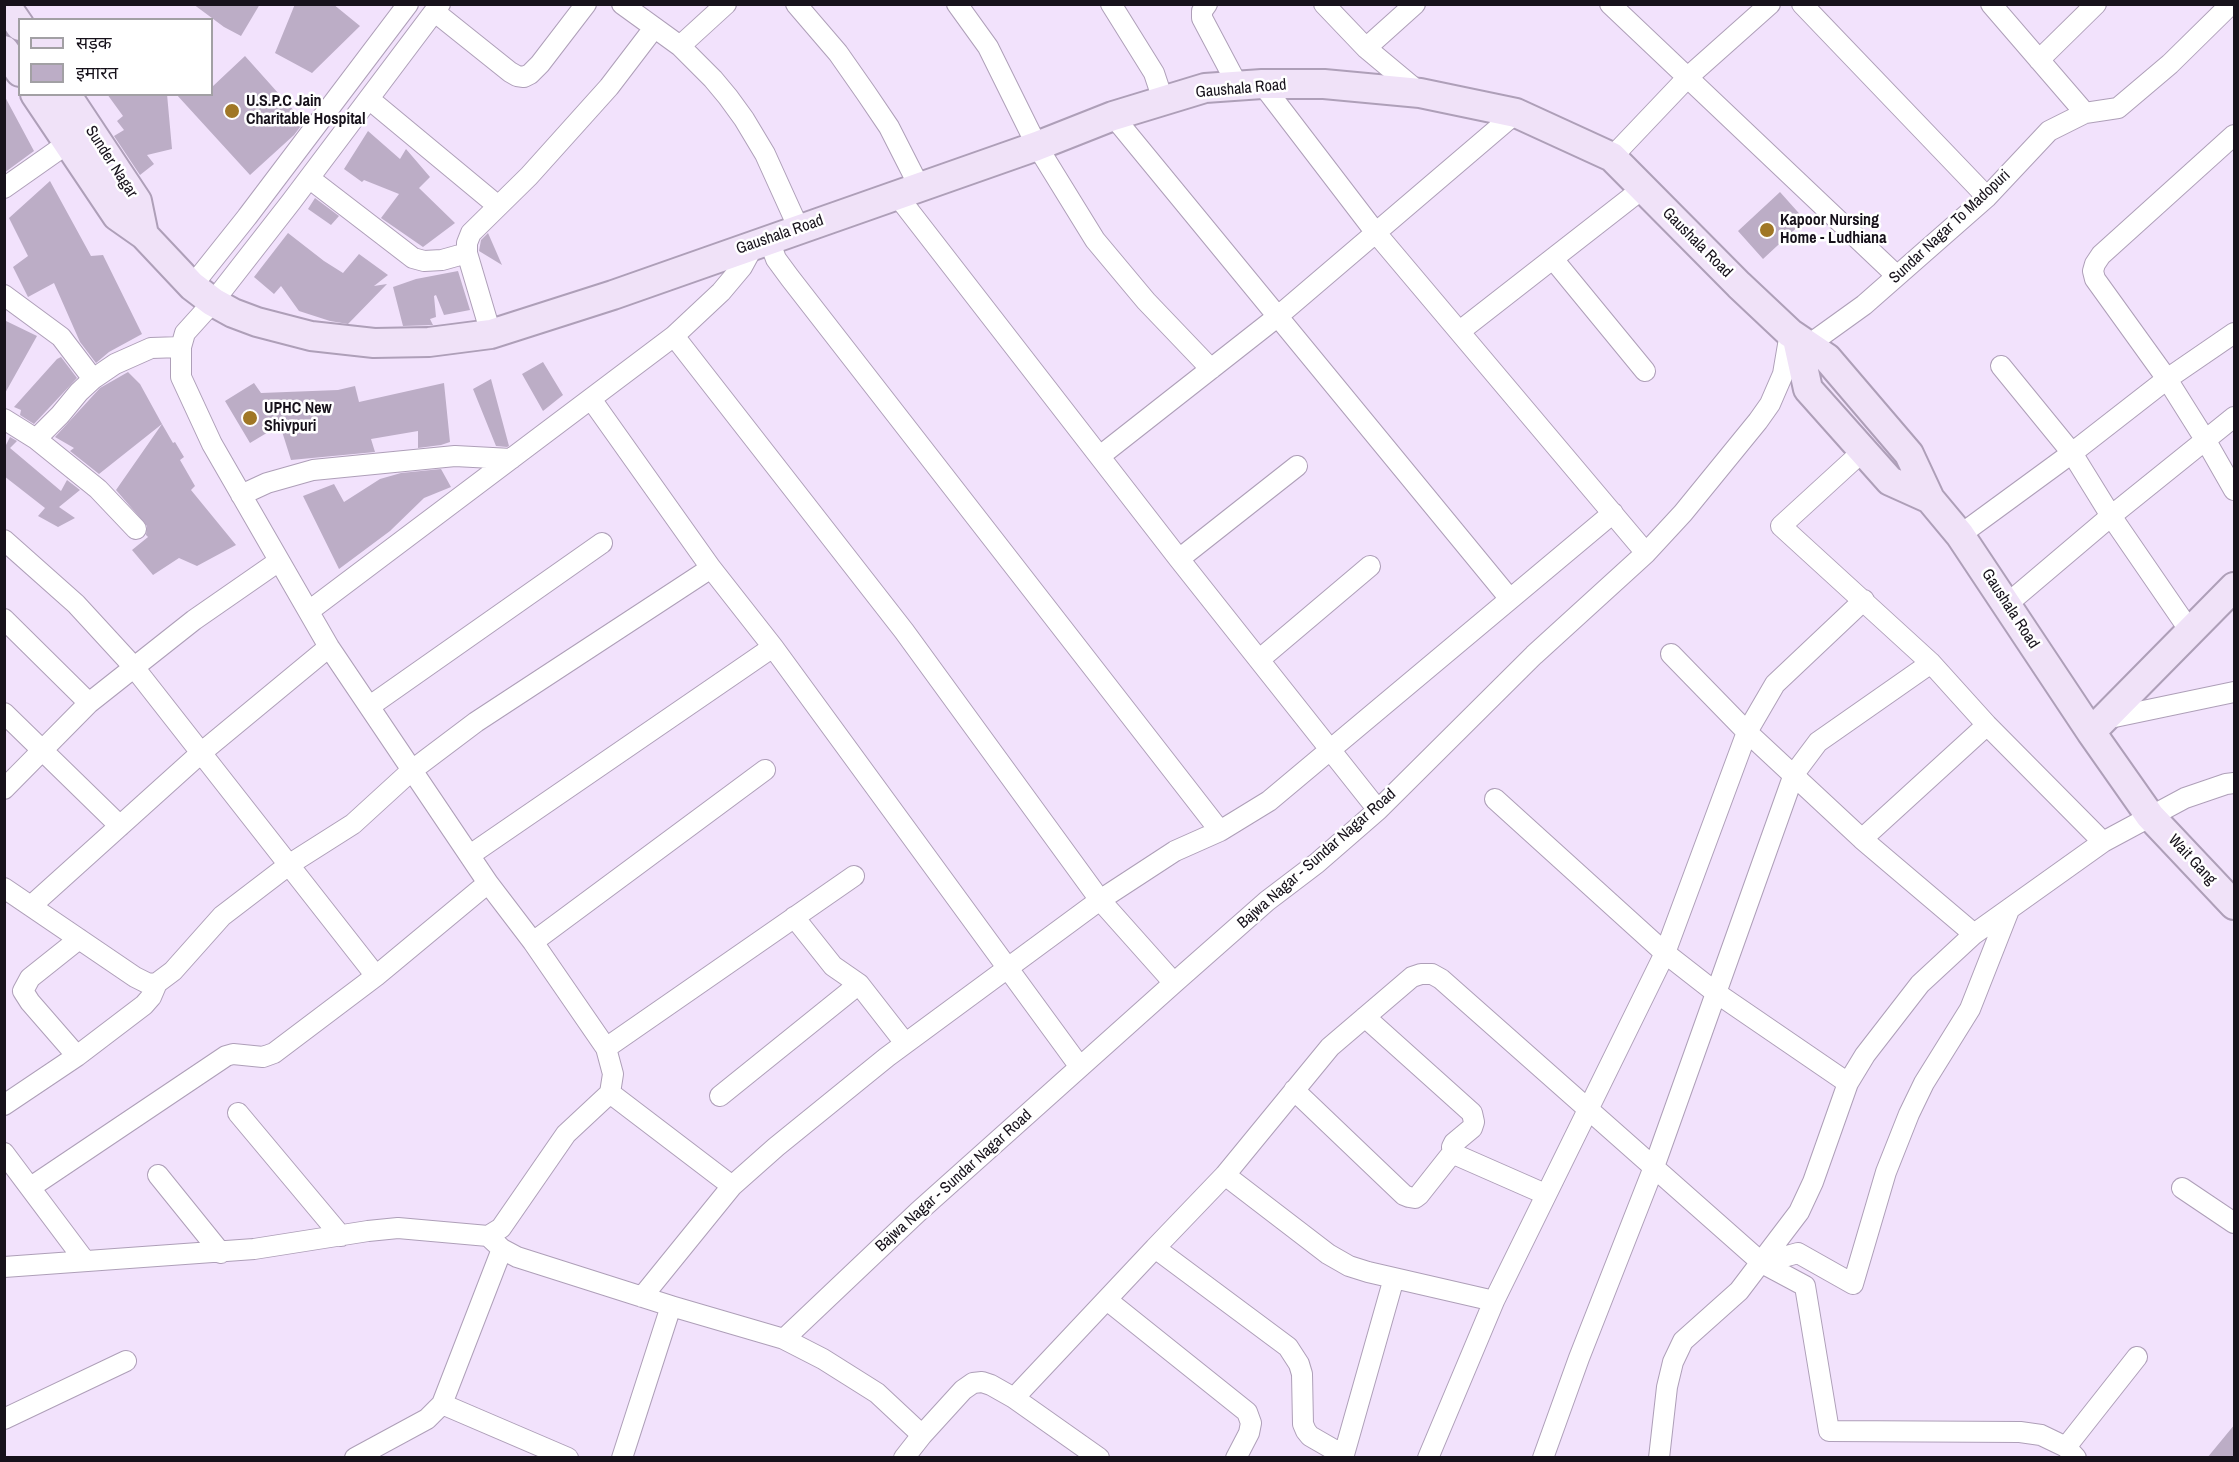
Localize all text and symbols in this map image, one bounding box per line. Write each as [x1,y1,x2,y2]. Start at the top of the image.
legend [18,18,213,96]
text: सड़क [76,30,112,55]
text: इमारत [76,60,118,85]
street label: Gaushala Road [1195,75,1287,103]
place label: U.S.P.C Jain Charitable Hospital [246,92,366,130]
marker: U.S.P.C Jain Charitable Hospital [223,102,241,120]
street label: Sunder Nagar [81,123,141,201]
street label: Sundar Nagar To Madopuri [1886,166,2014,288]
street label: Gaushala Road [1658,204,1736,282]
street label: Gaushala Road [734,211,826,259]
place label: Kapoor Nursing Home - Ludhiana [1780,211,1886,249]
marker: Kapoor Nursing Home - Ludhiana [1758,221,1776,239]
place label: UPHC New Shivpuri [264,399,332,437]
marker: UPHC New Shivpuri [241,409,259,427]
street label: Gaushala Road [1977,566,2043,652]
street label: Bajwa Nagar - Sundar Nagar Road [1234,785,1400,933]
street label: Wait Gang [2164,831,2220,889]
street label: Bajwa Nagar - Sundar Nagar Road [872,1106,1036,1256]

